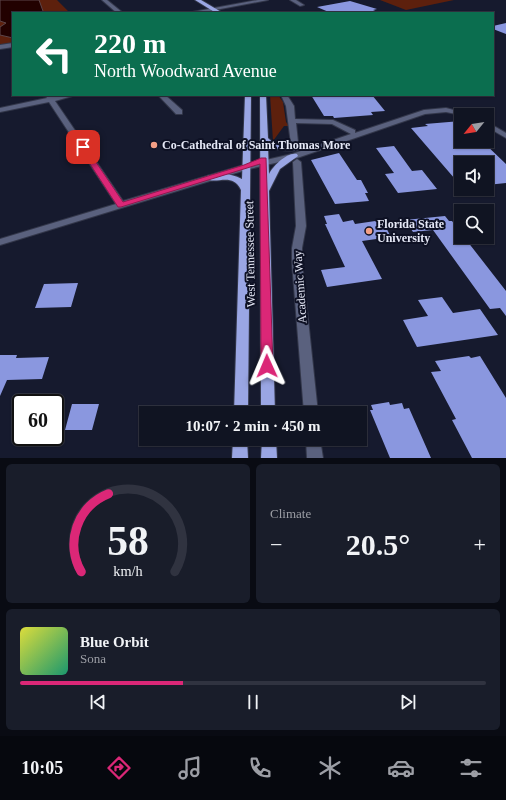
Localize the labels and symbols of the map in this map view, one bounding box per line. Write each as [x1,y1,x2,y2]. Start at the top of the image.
north arrow [454,108,494,148]
pin [66,130,100,164]
place label: Co-Cathedral of Saint Thomas More [162,138,351,152]
marker: Co-Cathedral of Saint Thomas More [149,140,159,150]
street label: West Tennessee Street [242,200,258,307]
place label: Florida State University [377,217,445,245]
marker: Florida State University [364,226,374,236]
street label: Academic Way [290,250,310,324]
position arrow [246,345,288,387]
speed limit sign: 60 [12,394,64,446]

